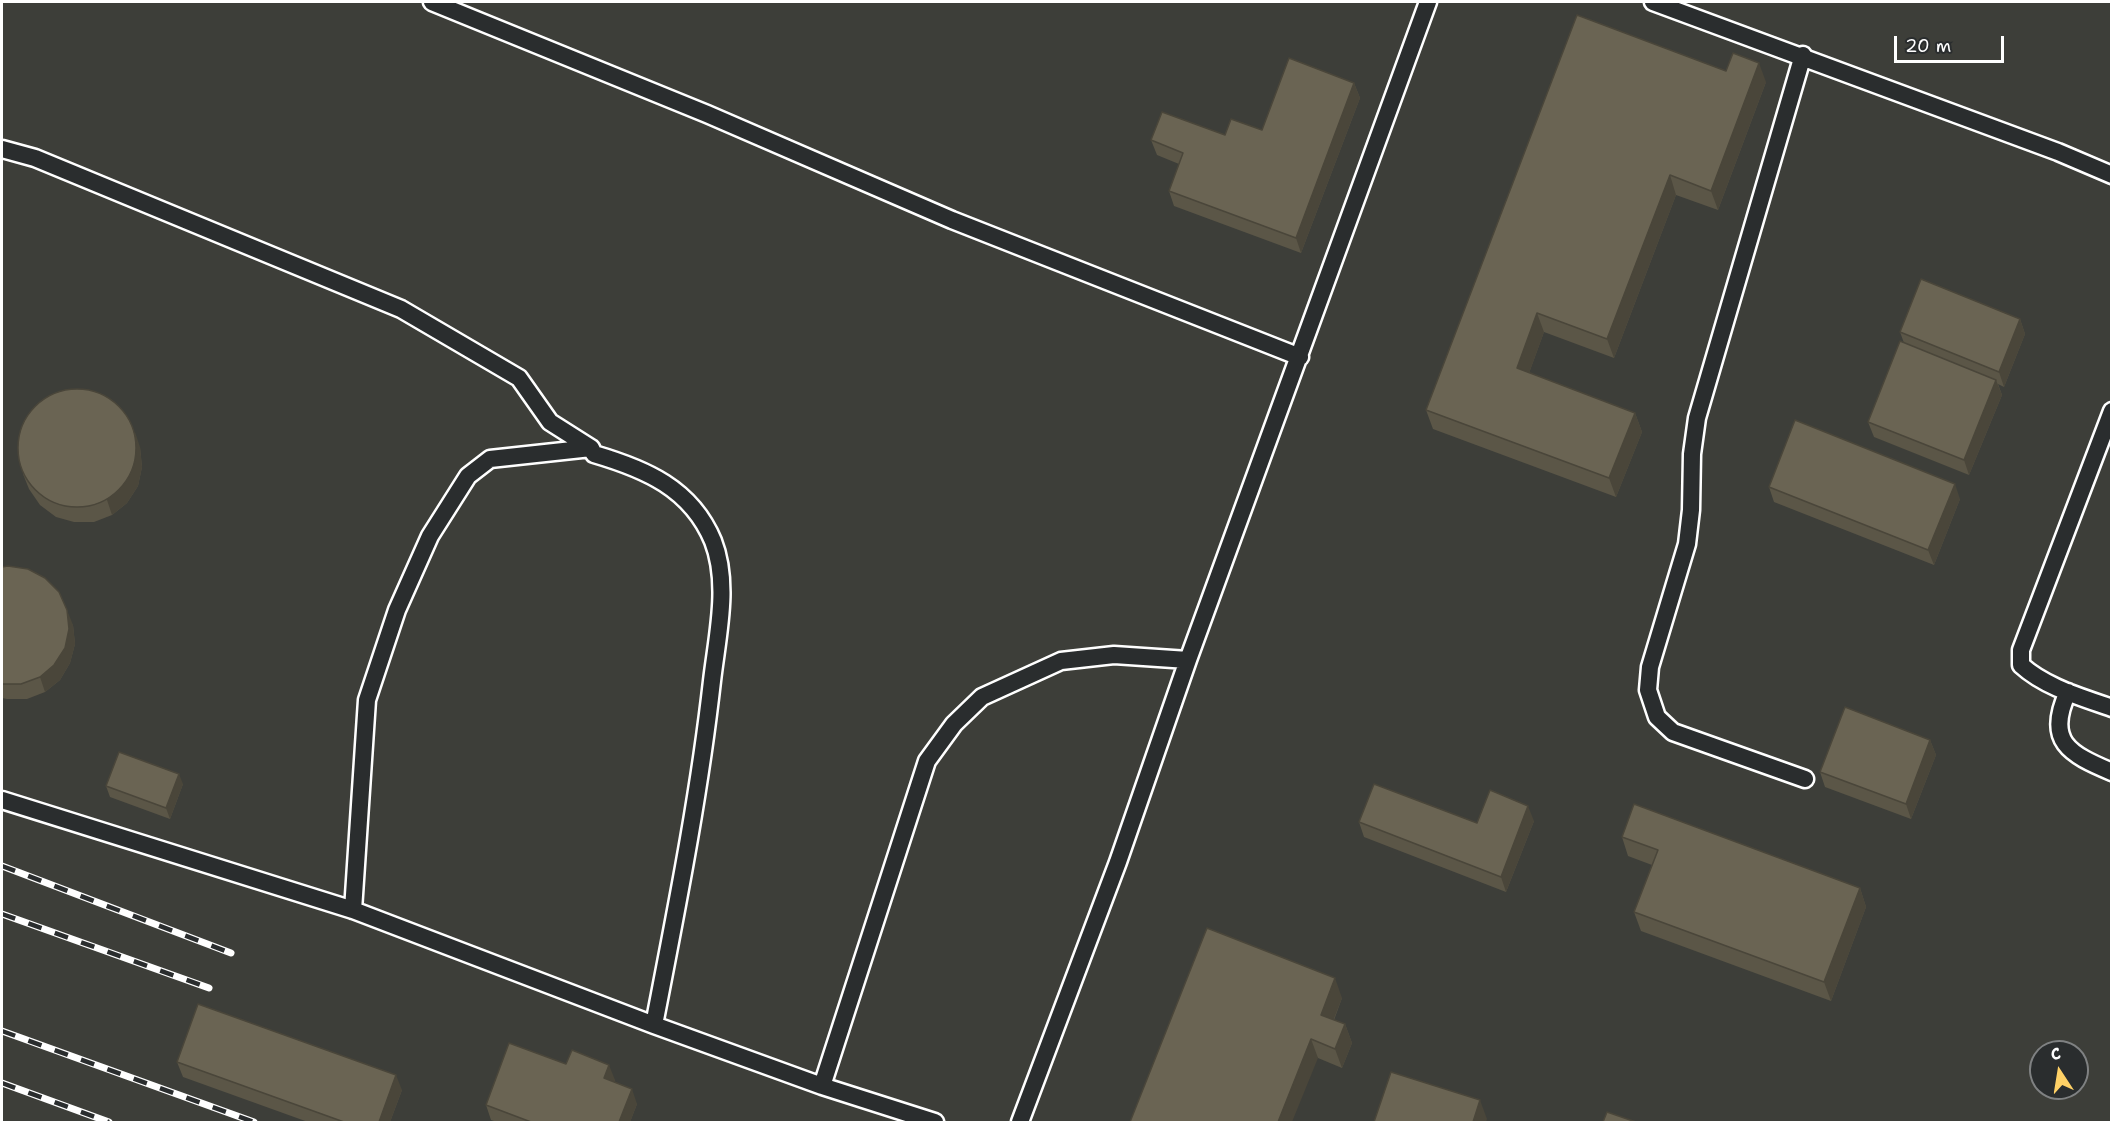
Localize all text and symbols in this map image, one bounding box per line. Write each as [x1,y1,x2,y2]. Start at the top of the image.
scale bar [1897,24,2006,62]
text: 20 m [1905,34,1951,58]
north arrow [2029,1040,2089,1100]
text: С [2049,1043,2063,1065]

